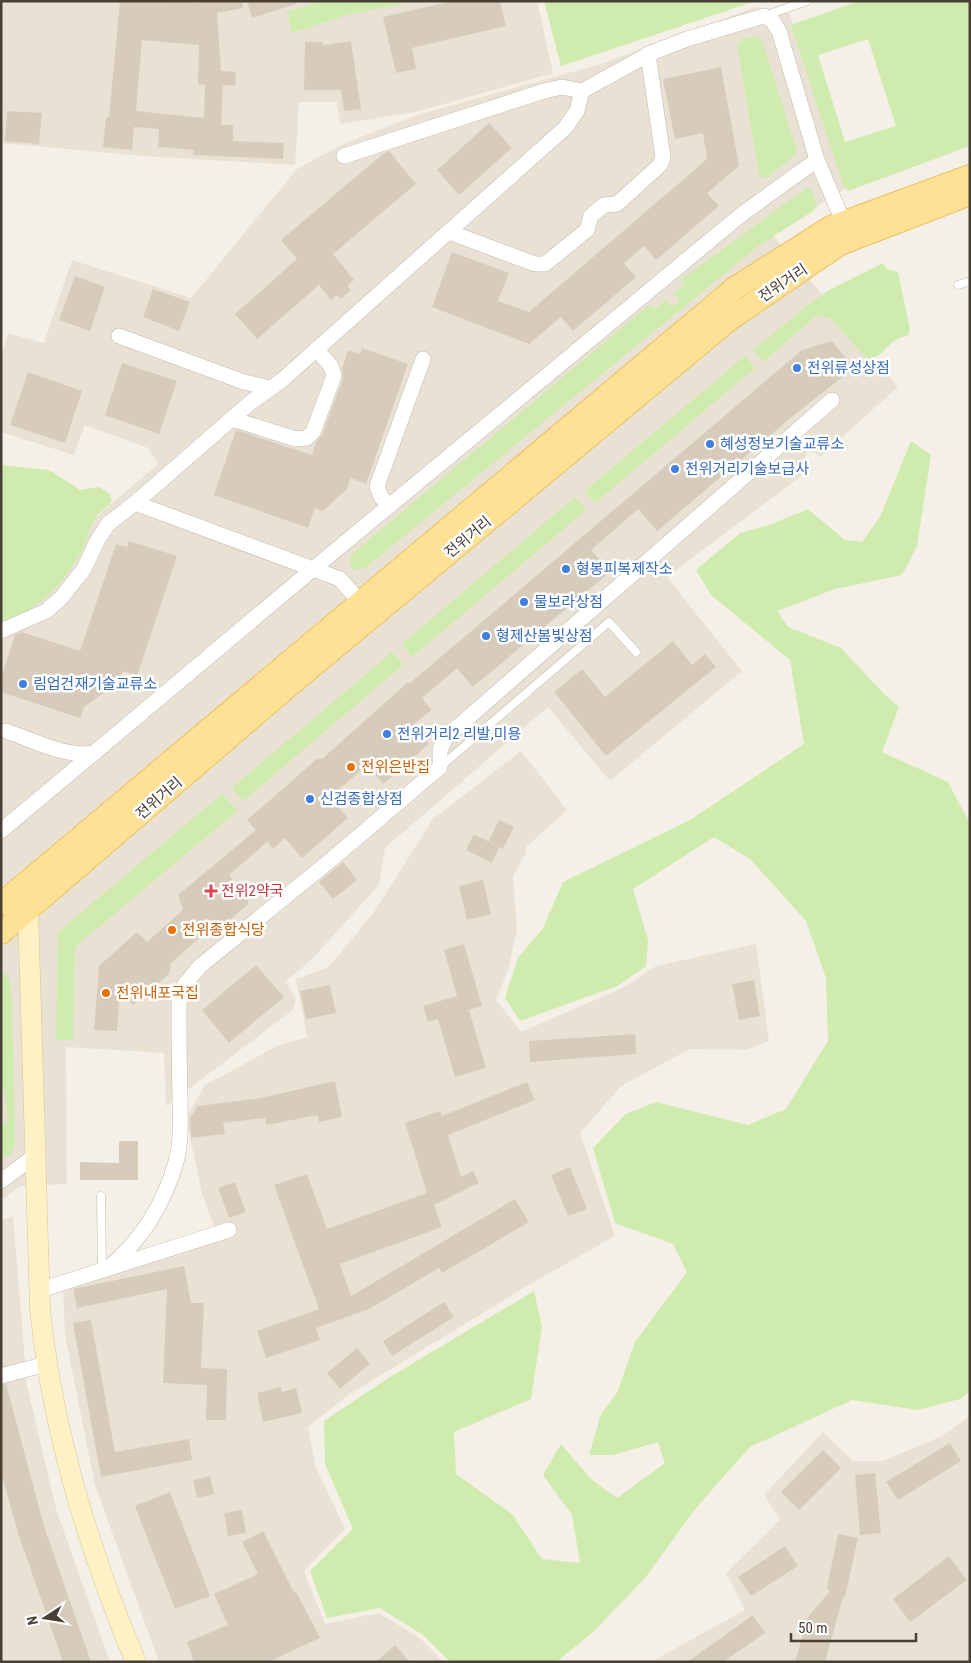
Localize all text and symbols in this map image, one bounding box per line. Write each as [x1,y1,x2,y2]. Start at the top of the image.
street label: 전위거리 [755,260,811,306]
place label: 전위류성상점 [807,359,890,377]
marker: 전위류성상점 [791,362,803,374]
place label: 혜성정보기술교류소 [720,435,844,453]
marker: 혜성정보기술교류소 [704,438,716,450]
place label: 전위거리기술보급사 [685,460,809,478]
marker: 전위거리기술보급사 [669,463,681,475]
street label: 전위거리 [441,512,495,562]
place label: 형봉피복제작소 [576,560,673,578]
marker: 형봉피복제작소 [560,563,572,575]
place label: 물보라상점 [534,593,603,611]
marker: 물보라상점 [518,596,530,608]
place label: 형제산봄빛상점 [496,627,593,645]
marker: 형제산봄빛상점 [480,630,492,642]
place label: 림업건재기술교류소 [33,675,157,693]
marker: 림업건재기술교류소 [17,678,29,690]
place label: 전위거리2 리발,미용 [397,725,521,743]
marker: 전위거리2 리발,미용 [381,728,393,740]
place label: 전위은반집 [361,758,430,776]
marker: 전위은반집 [345,761,357,773]
street label: 전위거리 [132,773,186,823]
place label: 신검종합상점 [320,790,403,808]
marker: 신검종합상점 [304,793,316,805]
place label: 전위2약국 [221,882,284,900]
marker: 전위2약국 [205,885,217,897]
place label: 전위종합식당 [182,921,265,939]
marker: 전위종합식당 [166,924,178,936]
place label: 전위내포국집 [116,984,199,1002]
marker: 전위내포국집 [100,987,112,999]
north arrow [20,1593,70,1643]
scale bar [791,1610,916,1642]
text: N [24,1615,41,1627]
text: 50 m [798,1619,828,1637]

